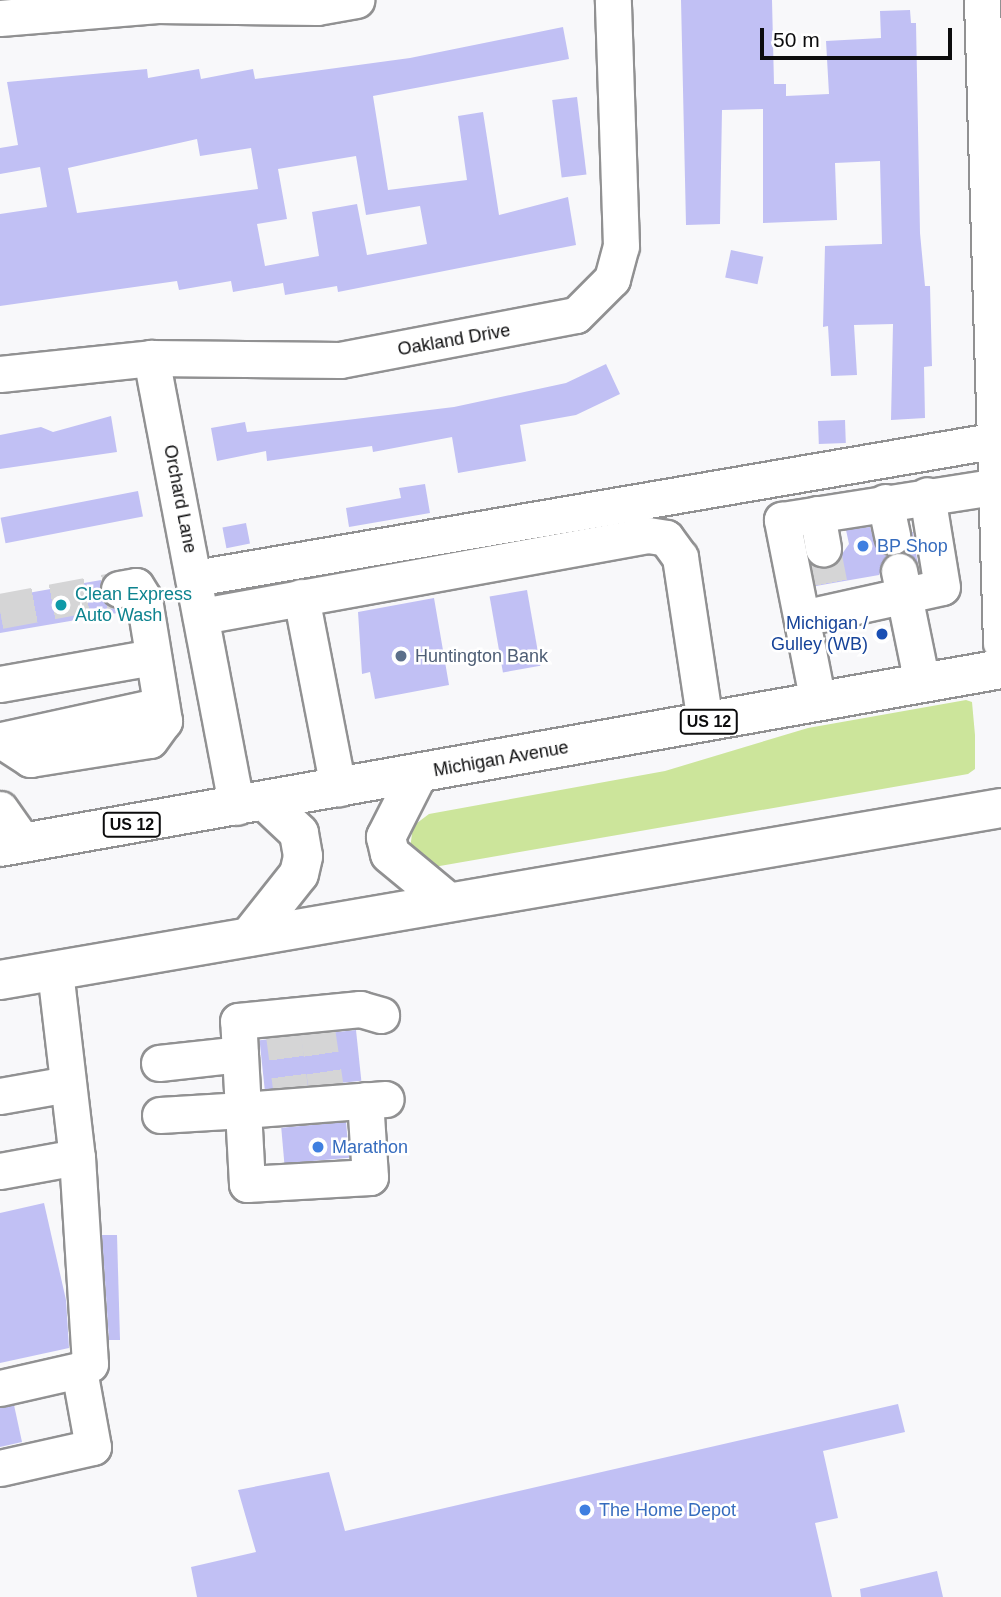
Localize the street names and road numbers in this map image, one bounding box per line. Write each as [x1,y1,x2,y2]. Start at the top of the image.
street label: Oakland Drive [396,319,512,361]
street label: Orchard Lane [159,443,201,555]
road number: US 12 [679,709,739,734]
street label: Michigan Avenue [431,736,571,782]
road number: US 12 [102,812,162,838]

